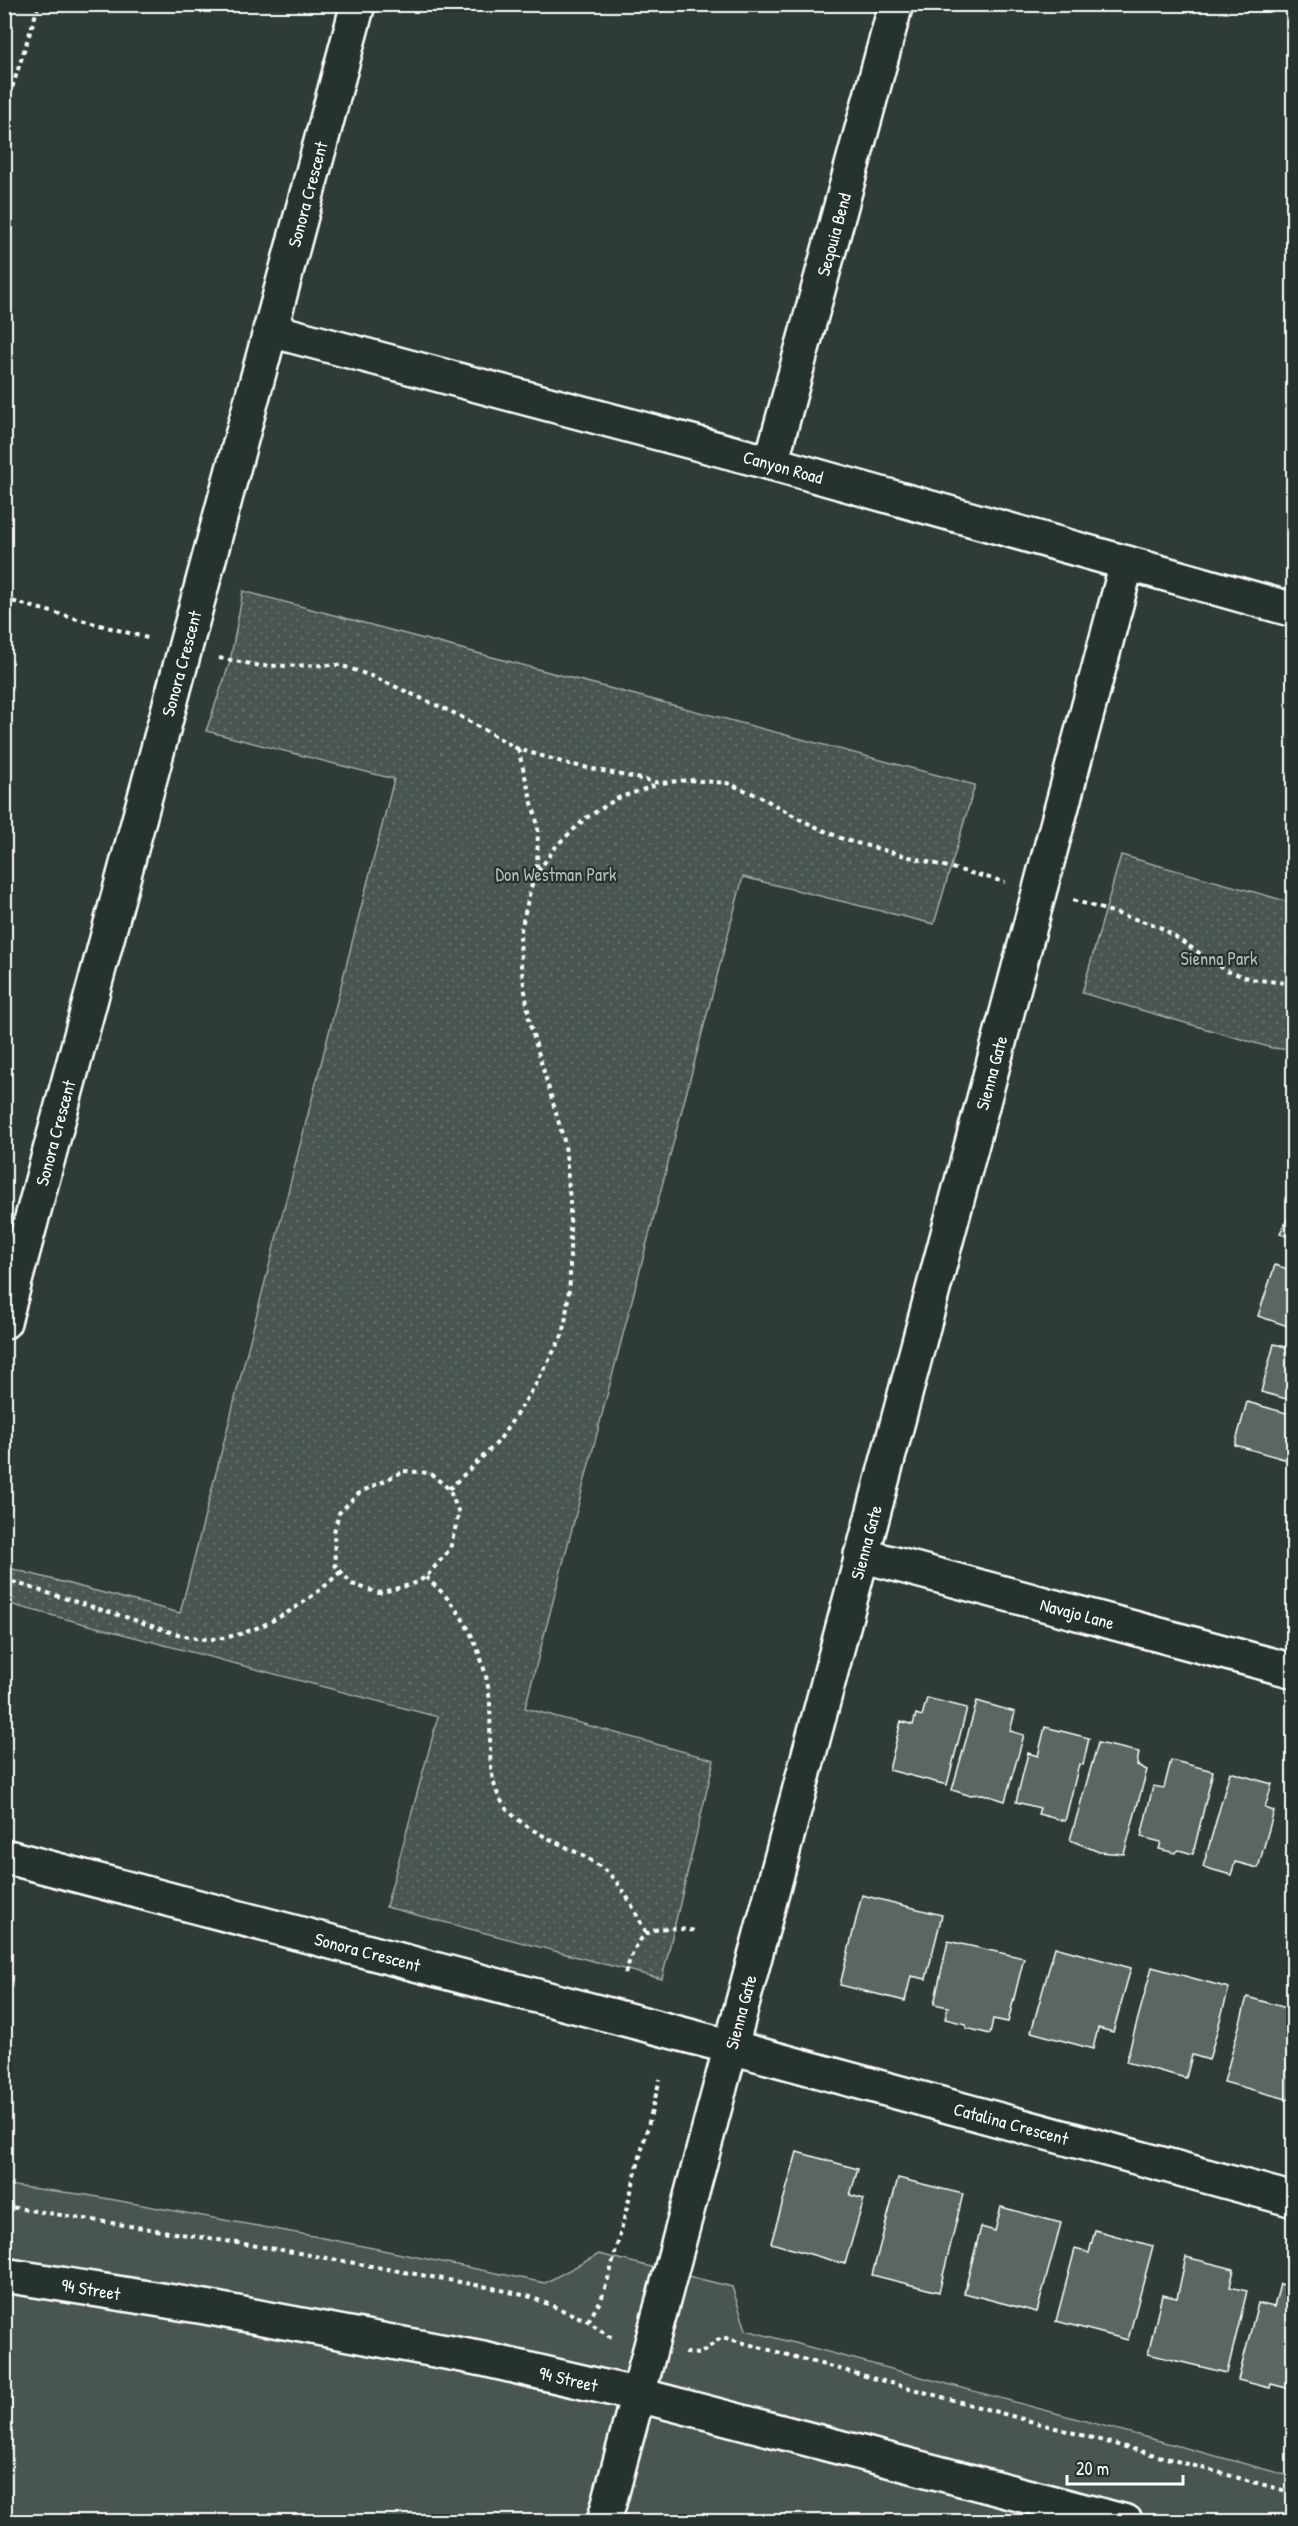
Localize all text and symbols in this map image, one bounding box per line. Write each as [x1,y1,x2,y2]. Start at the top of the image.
street label: Sonora Crescent [281,138,333,250]
street label: Seqouia Bend [810,190,857,279]
street label: Canyon Road [740,444,826,490]
street label: Sonora Crescent [155,607,207,719]
park label: Don Westman Park [495,862,617,887]
park label: Sienna Park [1180,946,1258,971]
street label: Sienna Gate [969,1033,1013,1113]
street label: Sonora Crescent [29,1076,81,1188]
street label: Sienna Gate [844,1502,887,1582]
street label: Navajo Lane [1038,1591,1117,1635]
street label: Sonora Crescent [312,1926,424,1978]
street label: Sienna Gate [718,1972,762,2052]
street label: Catalina Crescent [951,2096,1072,2151]
street label: 94 Street [60,2272,123,2306]
street label: 94 Street [537,2360,601,2398]
scale bar [1067,2448,1182,2486]
text: 20 m [1076,2456,1109,2481]

